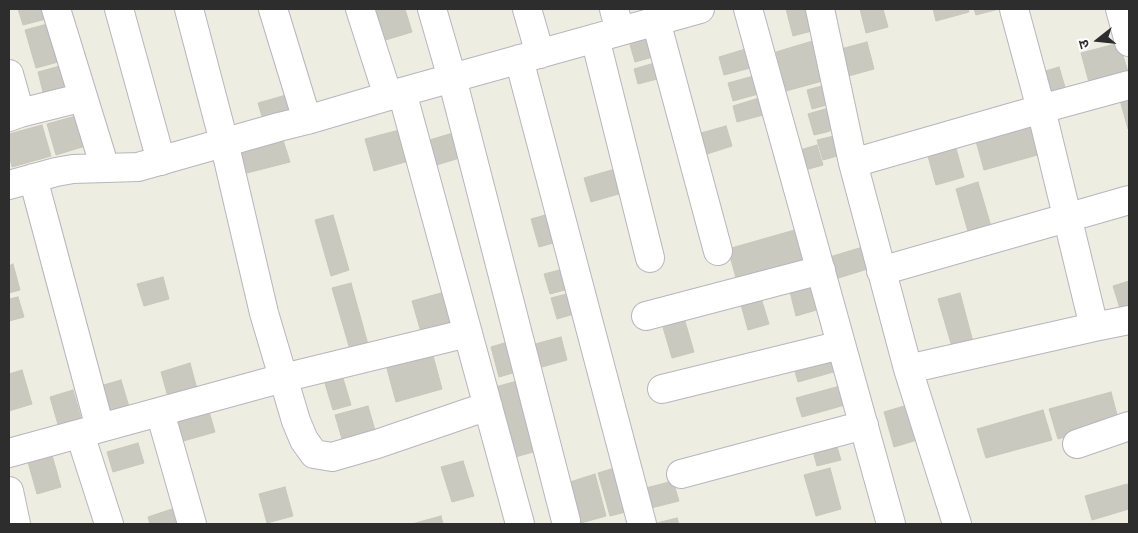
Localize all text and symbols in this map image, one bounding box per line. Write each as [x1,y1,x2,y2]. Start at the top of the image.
north arrow [1073,15,1123,65]
text: उ [1075,38,1092,50]

